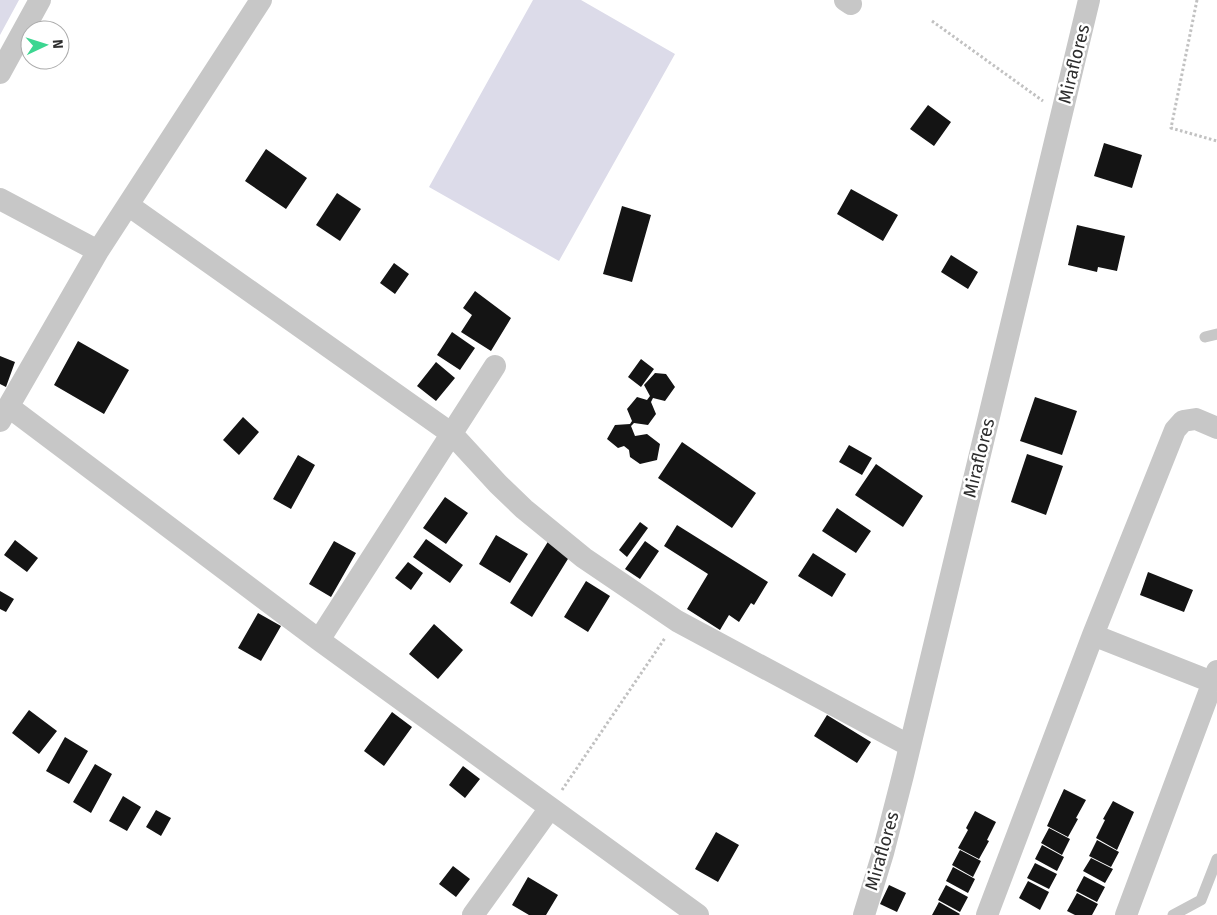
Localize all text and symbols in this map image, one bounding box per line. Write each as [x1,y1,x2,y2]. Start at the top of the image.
north arrow [20,20,70,70]
street label: Miraflores [1054,22,1094,106]
text: N [49,39,66,49]
street label: Miraflores [959,416,999,500]
street label: Miraflores [860,809,904,893]

